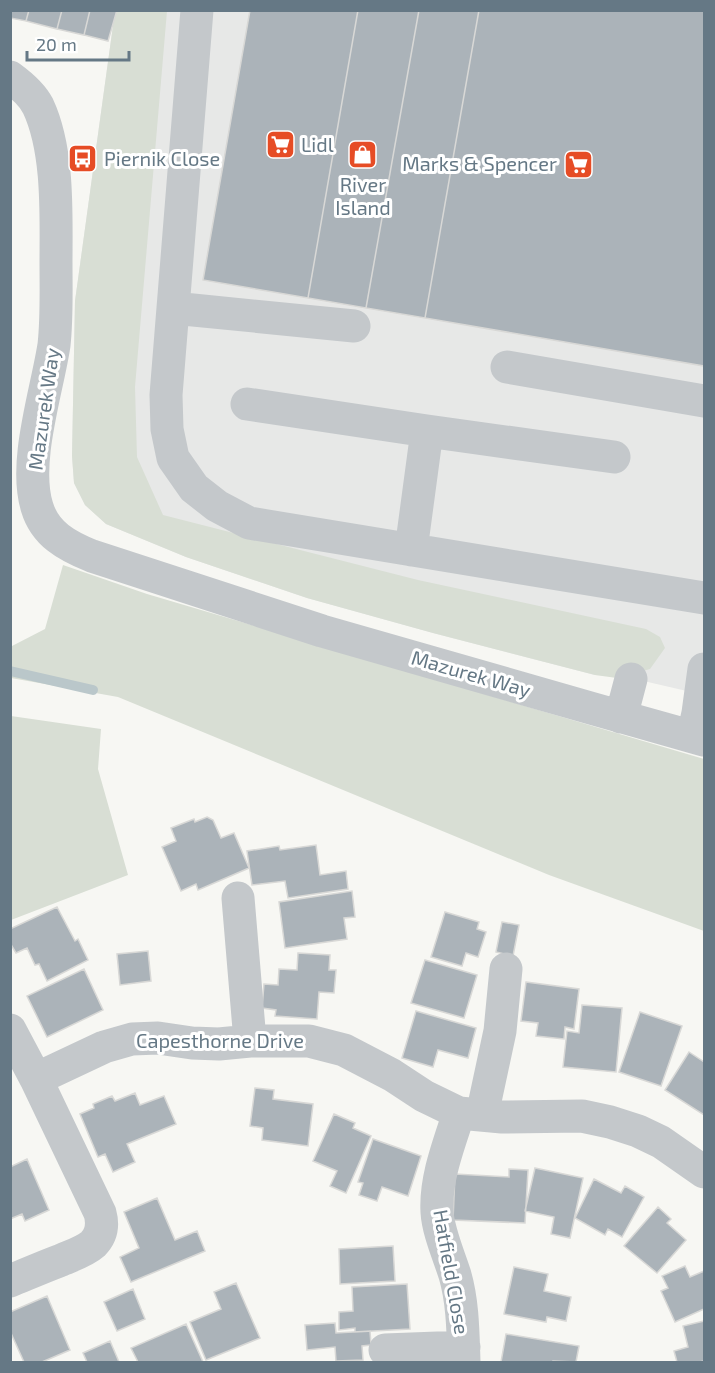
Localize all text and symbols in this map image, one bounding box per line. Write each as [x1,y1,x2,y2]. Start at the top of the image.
scale bar [27,24,129,62]
text: 20 m [36,33,77,55]
supermarket icon: Lidl [264,129,296,161]
place label: Lidl [301,132,334,156]
shop icon: River Island [347,138,379,170]
bus stop icon: Piernik Close [67,143,99,175]
place label: Piernik Close [104,146,220,170]
supermarket icon: Marks & Spencer [562,148,594,180]
place label: Marks & Spencer [402,151,557,175]
place label: River Island [335,172,391,219]
street label: Mazurek Way [23,346,64,471]
street label: Mazurek Way [409,645,534,702]
street label: Capesthorne Drive [136,1028,304,1052]
street label: Hatfield Close [429,1208,475,1336]

